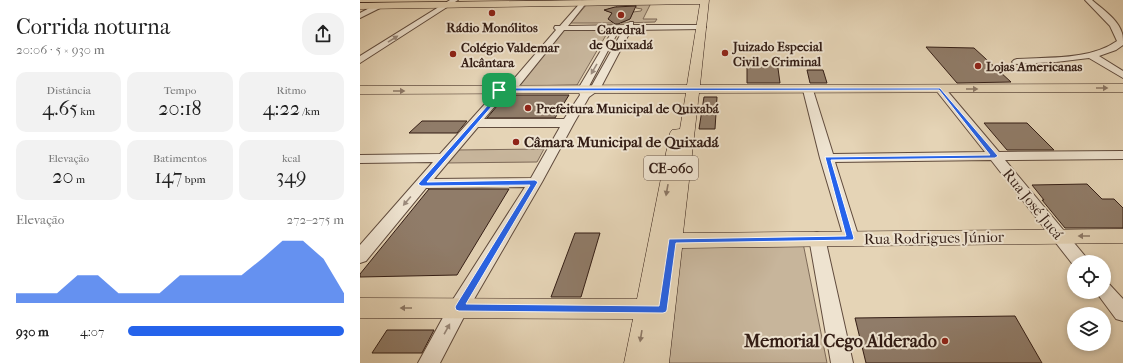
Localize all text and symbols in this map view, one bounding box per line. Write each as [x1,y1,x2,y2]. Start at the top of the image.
marker: Rádio Monólitos [487,8,497,18]
marker: Catedral de Quixadá [616,10,626,20]
button: share [302,13,344,55]
text: Corrida noturna [16,14,170,40]
place label: Rádio Monólitos [446,20,538,35]
place label: Catedral de Quixadá [589,22,654,52]
one-way arrow [388,35,398,43]
place label: Juizado Especial Civil e Criminal [731,39,823,69]
place label: Colégio Valdemar Alcântara [460,40,560,70]
text: 20:06 · 5 × 930 m [16,42,105,57]
marker: Juizado Especial Civil e Criminal [720,48,730,58]
marker: Colégio Valdemar Alcântara [448,49,458,59]
place label: Lojas Americanas [986,59,1083,74]
marker: Lojas Americanas [973,61,983,71]
one-way arrow [591,63,598,74]
pin [482,73,516,107]
icon: arrive [488,79,510,101]
text: Distância [47,84,91,97]
text: Tempo [164,84,196,97]
text: Ritmo [276,84,306,97]
one-way arrow [1096,85,1109,91]
one-way arrow [966,86,979,92]
one-way arrow [393,88,406,94]
text: 4.65 [42,97,78,120]
text: 20:18 [158,97,202,120]
text: 4:22 [263,97,300,120]
place label: Prefeitura Municipal de Quixabá [536,101,720,117]
marker: Prefeitura Municipal de Quixabá [523,103,533,113]
text: km [78,105,95,118]
text: /km [300,105,320,118]
place label: Câmara Municipal de Quixadá [524,133,720,151]
marker: Câmara Municipal de Quixadá [511,137,521,147]
text: Elevação [48,152,89,165]
text: Batimentos [153,152,207,165]
text: kcal [282,152,301,165]
road number: CE-060 [644,156,698,180]
text: 20 [52,165,74,188]
text: 147 [154,165,182,188]
text: 349 [276,165,307,188]
street label: Rua José Jucá [999,165,1068,244]
text: m [74,173,85,186]
text: bpm [182,173,206,186]
one-way arrow [664,184,670,196]
one-way arrow [403,195,412,206]
text: Elevação [16,212,64,227]
text: 272–275 m [287,212,344,227]
street label: Rua Rodrigues Júnior [864,228,1005,248]
one-way arrow [1077,233,1090,239]
map controls [1067,255,1111,351]
button: locate [1067,255,1111,299]
one-way arrow [399,305,412,311]
button: layers [1067,307,1111,351]
one-way arrow [444,323,451,335]
text: 930 m [16,324,49,339]
text: 4:07 [80,324,104,339]
one-way arrow [638,330,644,342]
place label: Memorial Cego Alderado [743,331,937,352]
marker: Memorial Cego Alderado [940,336,950,346]

